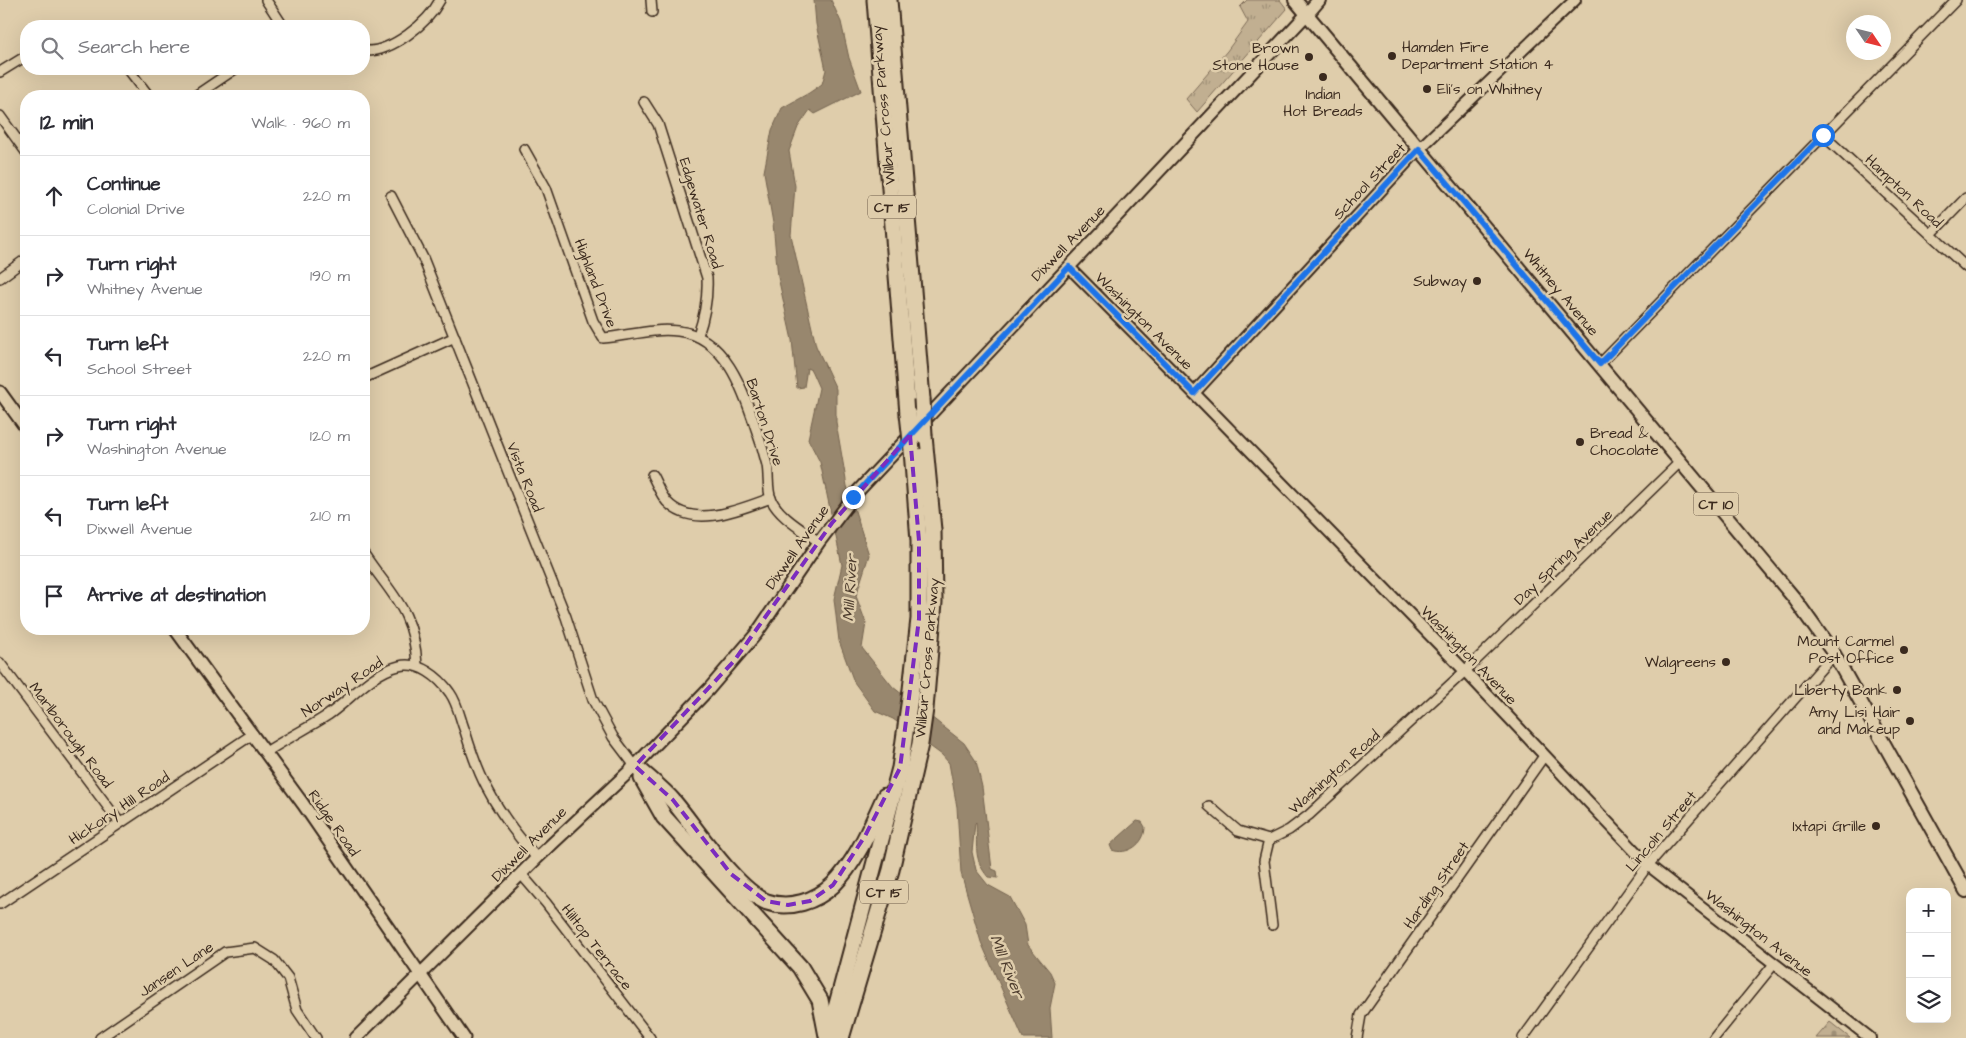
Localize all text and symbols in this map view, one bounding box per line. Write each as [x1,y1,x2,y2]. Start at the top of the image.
north arrow [1846,15,1891,60]
search box [20,20,370,75]
street label: Wilbur Cross Parkway [866,24,902,186]
icon: search [38,34,66,62]
text: Search here [78,34,190,61]
place label: Hamden Fire Department Station 4 [1402,37,1553,75]
place label: Brown Stone House [1212,38,1299,76]
marker: Hamden Fire Department Station 4 [1386,50,1398,62]
marker: Brown Stone House [1303,51,1315,63]
marker: Indian Hot Breads [1317,71,1329,83]
place label: Eli's on Whitney [1437,79,1542,101]
marker: Eli's on Whitney [1421,83,1433,95]
place label: Indian Hot Breads [1283,84,1363,122]
text: 12 min [40,108,93,137]
text: Walk · 960 m [251,112,350,134]
route start [1812,124,1835,147]
street label: School Street [1328,138,1410,224]
street label: Hampton Road [1860,150,1947,233]
street label: Edgewater Road [673,155,727,272]
text: Continue [87,171,161,198]
icon: ahead [40,182,68,210]
text: 220 m [303,185,350,207]
road number: CT 15 [868,196,916,218]
text: Colonial Drive [87,198,185,220]
street label: Dixwell Avenue [1027,201,1110,286]
street label: Highland Drive [568,236,622,331]
street label: Whitney Avenue [1517,244,1604,341]
text: Turn right [87,251,176,278]
icon: right [40,262,68,290]
text: 190 m [310,265,350,287]
street label: Washington Avenue [1089,268,1197,376]
place label: Subway [1413,271,1467,293]
marker: Subway [1471,275,1483,287]
text: Whitney Avenue [87,278,203,300]
text: Turn left [87,331,168,358]
icon: left [40,342,68,370]
text: 220 m [303,345,350,367]
text: School Street [87,358,192,380]
street label: Barton Drive [741,376,789,469]
text: Turn right [87,411,176,438]
icon: right [40,422,68,450]
place label: Bread & Chocolate [1590,423,1659,461]
text: 120 m [310,425,350,447]
marker: Bread & Chocolate [1574,436,1586,448]
text: Washington Avenue [87,438,227,460]
street label: Vista Road [501,439,548,515]
route end [842,486,865,509]
text: Turn left [87,491,168,518]
road number: CT 10 [1694,492,1738,516]
street label: Dixwell Avenue [760,501,834,594]
icon: left [40,502,68,530]
text: 210 m [310,505,350,527]
street label: Day Spring Avenue [1509,505,1618,611]
text: Dixwell Avenue [87,518,192,540]
water label: Mill River [837,552,863,622]
street label: Wilbur Cross Parkway [910,577,946,739]
icon: arrive [40,582,68,610]
text: Arrive at destination [87,582,266,609]
street label: Washington Avenue [1415,601,1522,710]
place label: Mount Carmel Post Office [1797,631,1894,669]
marker: Mount Carmel Post Office [1898,644,1910,656]
street label: Norway Road [297,652,388,723]
place label: Walgreens [1645,652,1716,674]
marker: Walgreens [1720,656,1732,668]
street label: Marlborough Road [23,678,118,793]
place label: Liberty Bank [1794,680,1887,702]
marker: Liberty Bank [1891,684,1903,696]
place label: Amy Lisi Hair and Makeup [1809,702,1900,740]
marker: Amy Lisi Hair and Makeup [1904,715,1916,727]
street label: Washington Road [1284,725,1386,820]
street label: Hickory Hill Road [65,767,175,851]
street label: Ridge Road [302,786,364,862]
street label: Lincoln Street [1621,786,1702,876]
street label: Dixwell Avenue [487,802,572,887]
place label: Ixtapi Grille [1793,816,1866,837]
marker: Ixtapi Grille [1870,820,1882,832]
street label: Harding Street [1398,837,1475,934]
road number: CT 15 [860,880,908,904]
street label: Washington Avenue [1700,885,1817,983]
map controls [1906,888,1951,1023]
button: + [1906,888,1951,933]
street label: Hilltop Terrace [556,900,637,995]
water label: Mill River [984,931,1031,1003]
button: − [1906,933,1951,978]
street label: Jansen Lane [135,937,218,1002]
button: layers [1906,978,1951,1023]

